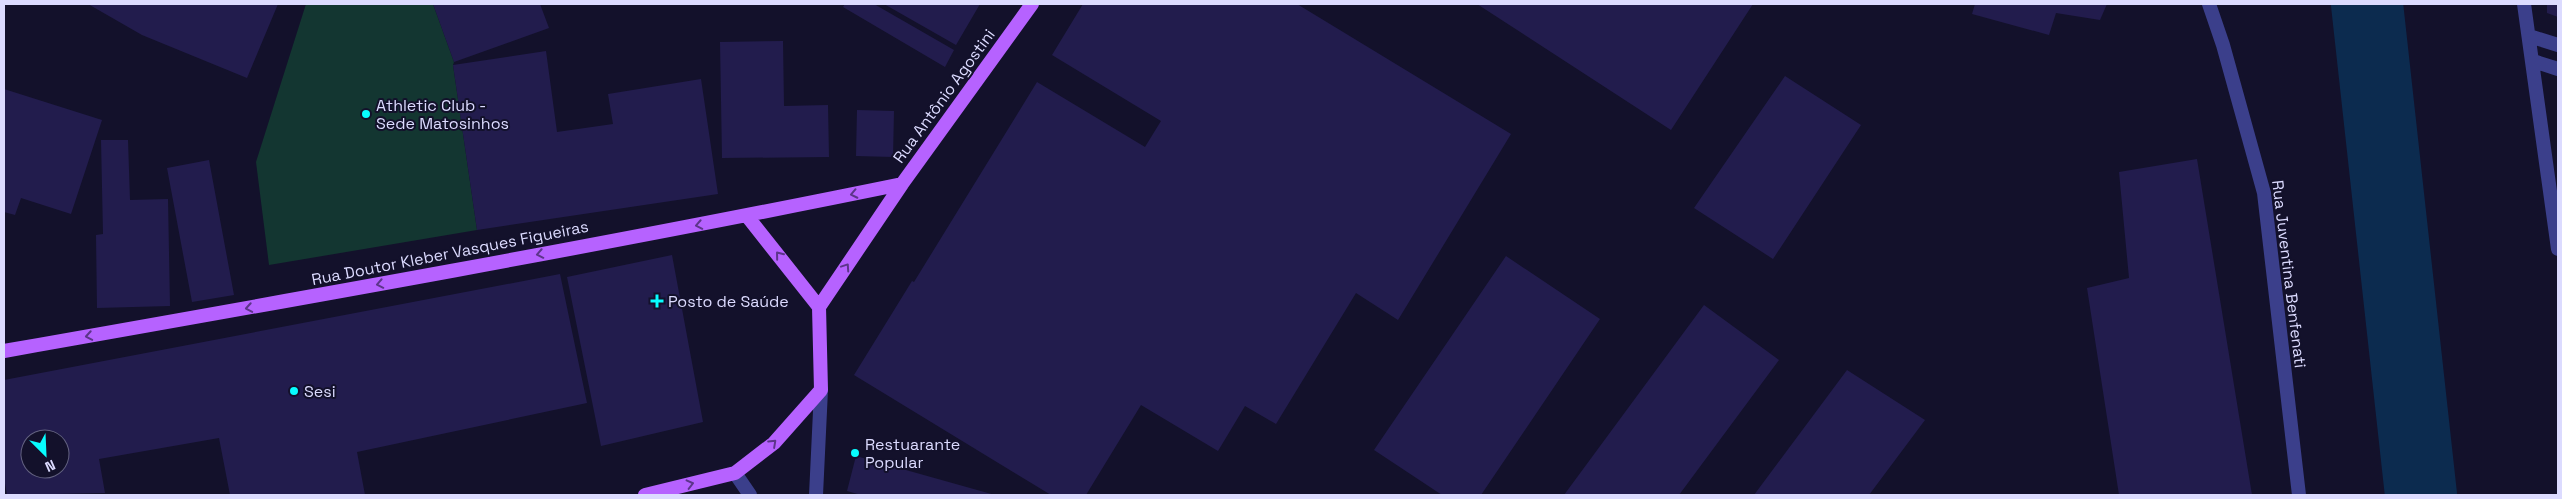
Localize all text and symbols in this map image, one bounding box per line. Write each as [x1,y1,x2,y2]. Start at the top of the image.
street label: Rua Antônio Agostini [888,25,1000,167]
place label: Athletic Club - Sede Matosinhos [376,95,509,134]
marker: Athletic Club - Sede Matosinhos [360,108,372,120]
street label: Rua Juventina Benfenati [2267,179,2311,369]
one-way arrow [850,188,858,198]
street label: Rua Doutor Kleber Vasques Figueiras [310,216,590,290]
one-way arrow [695,219,704,229]
one-way arrow [535,249,544,259]
one-way arrow [777,252,785,261]
one-way arrow [840,263,850,272]
one-way arrow [376,279,384,289]
place label: Posto de Saúde [668,291,789,312]
marker: Posto de Saúde [650,294,664,308]
one-way arrow [245,303,254,313]
one-way arrow [85,331,94,341]
place label: Sesi [304,381,336,402]
marker: Sesi [288,385,300,397]
north arrow [20,429,70,479]
place label: Restuarante Popular [865,434,960,473]
one-way arrow [768,440,777,449]
marker: Restuarante Popular [849,447,861,459]
text: N [42,456,58,476]
one-way arrow [686,479,695,490]

